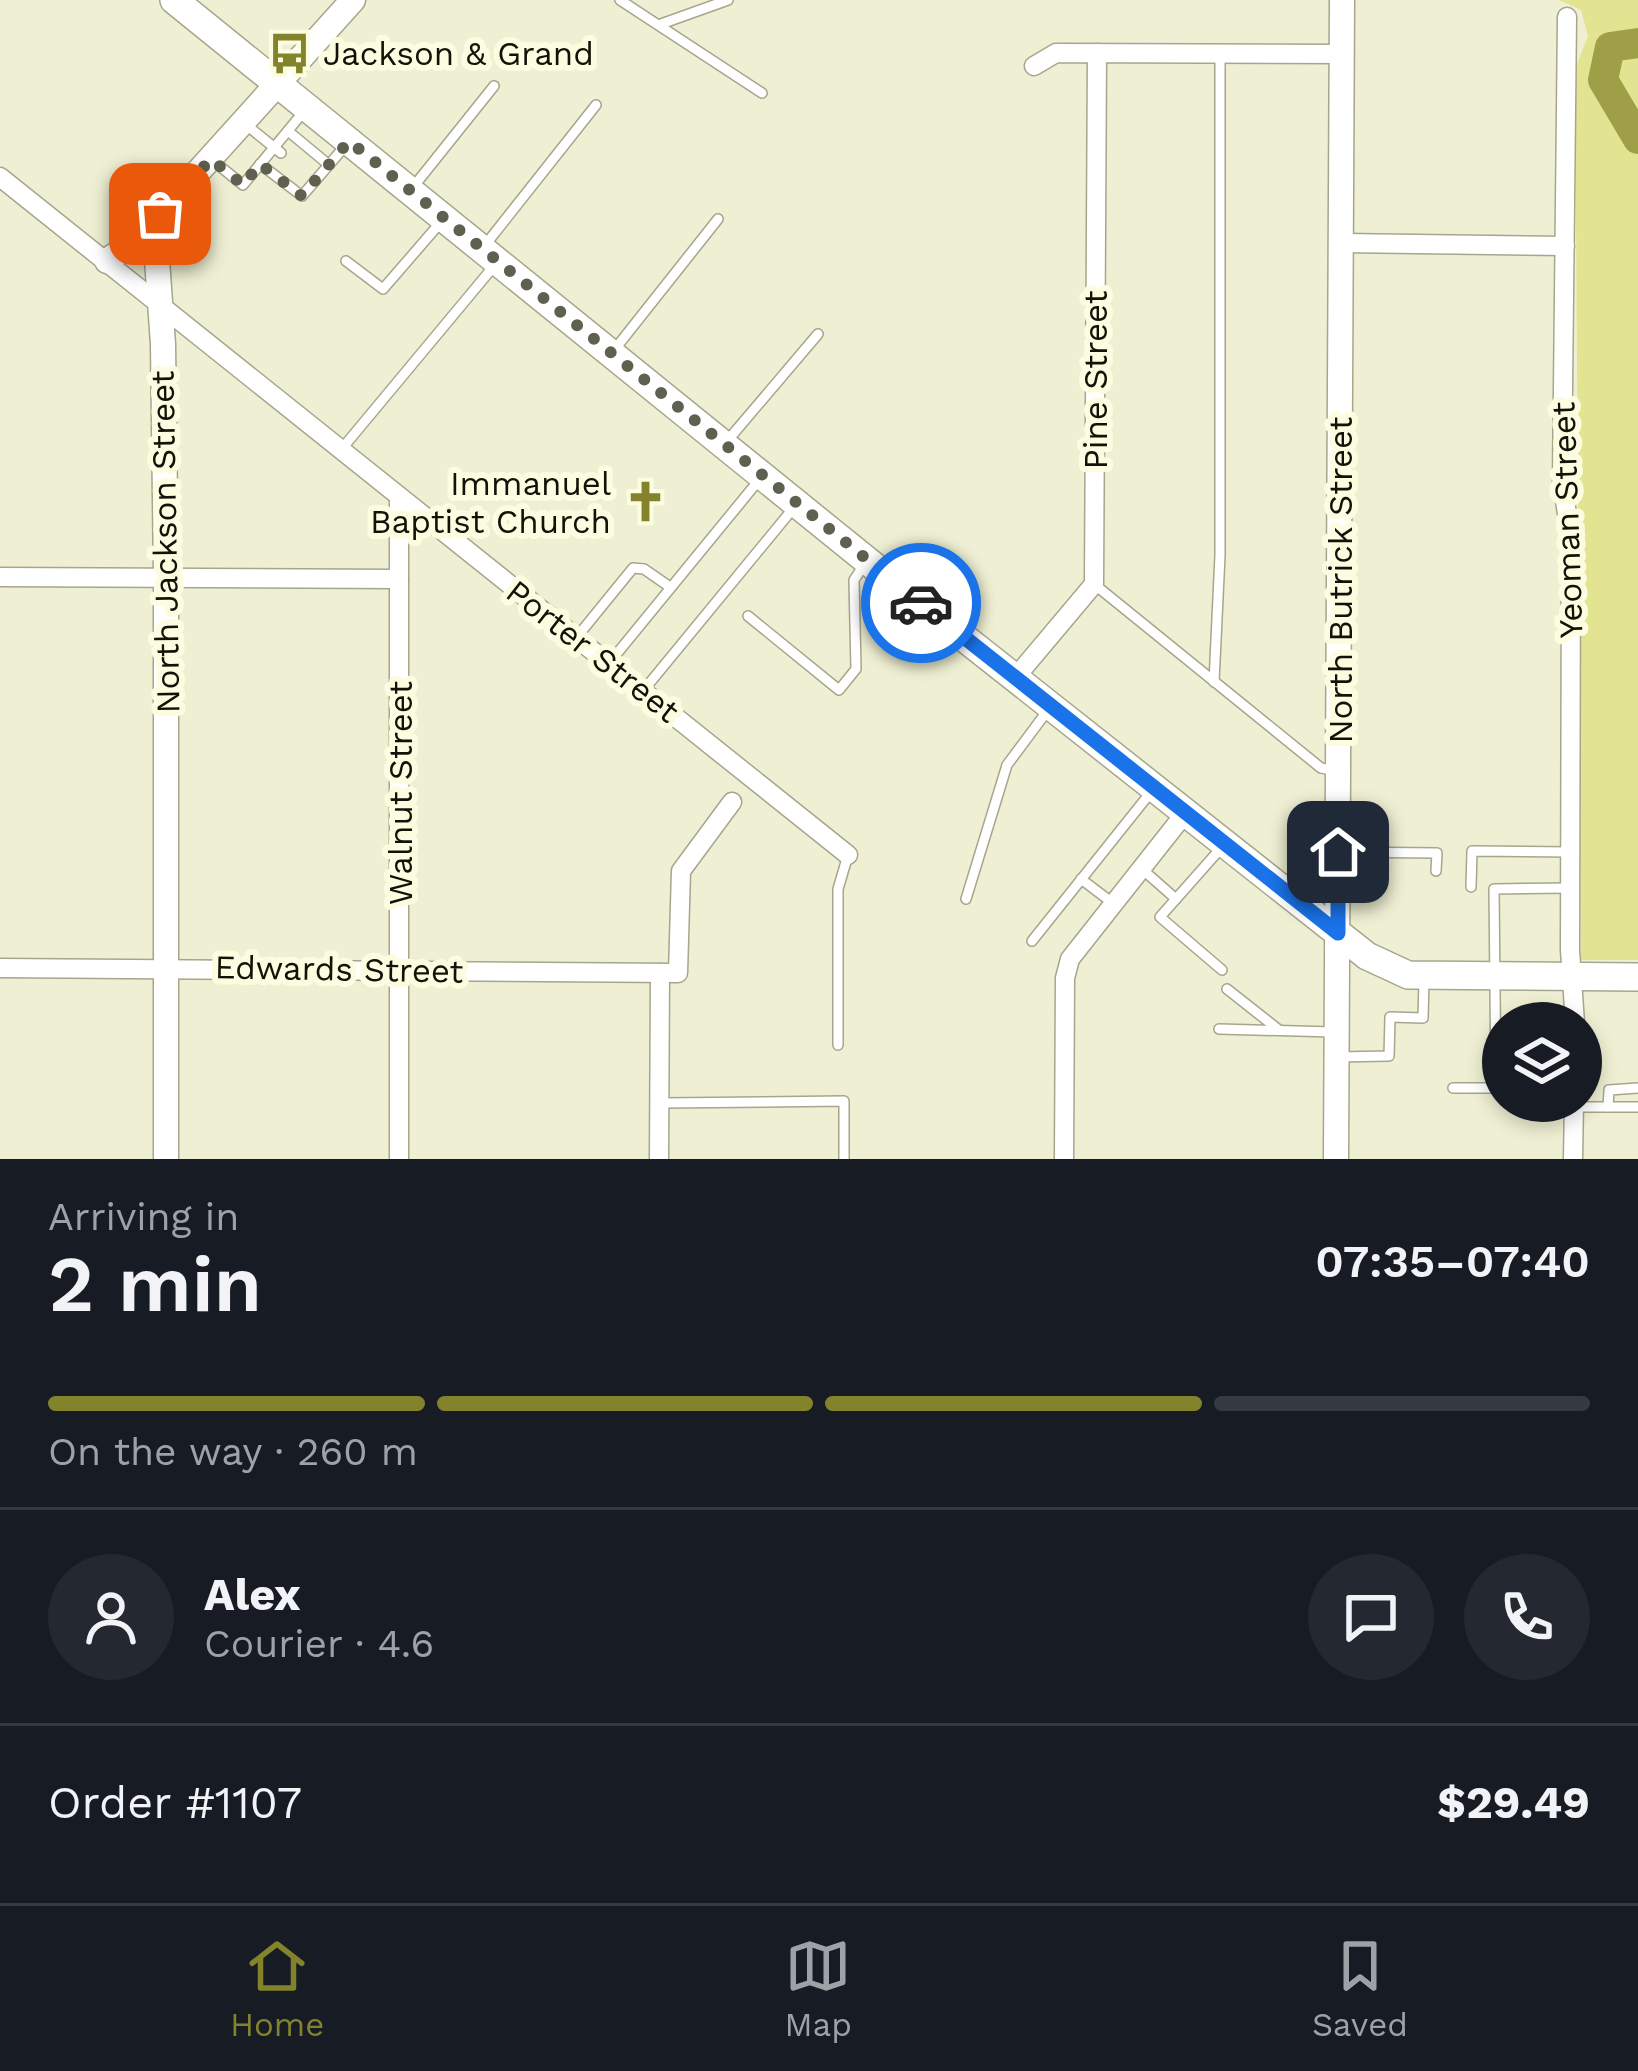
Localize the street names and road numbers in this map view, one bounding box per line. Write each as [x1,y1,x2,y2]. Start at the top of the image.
street label: Pine Street [1076,290,1115,469]
street label: North Jackson Street [143,370,187,714]
street label: Yeoman Street [1543,401,1591,639]
street label: North Butrick Street [1321,416,1360,743]
street label: Porter Street [499,572,687,731]
street label: Walnut Street [381,681,420,905]
street label: Edwards Street [214,947,464,991]

